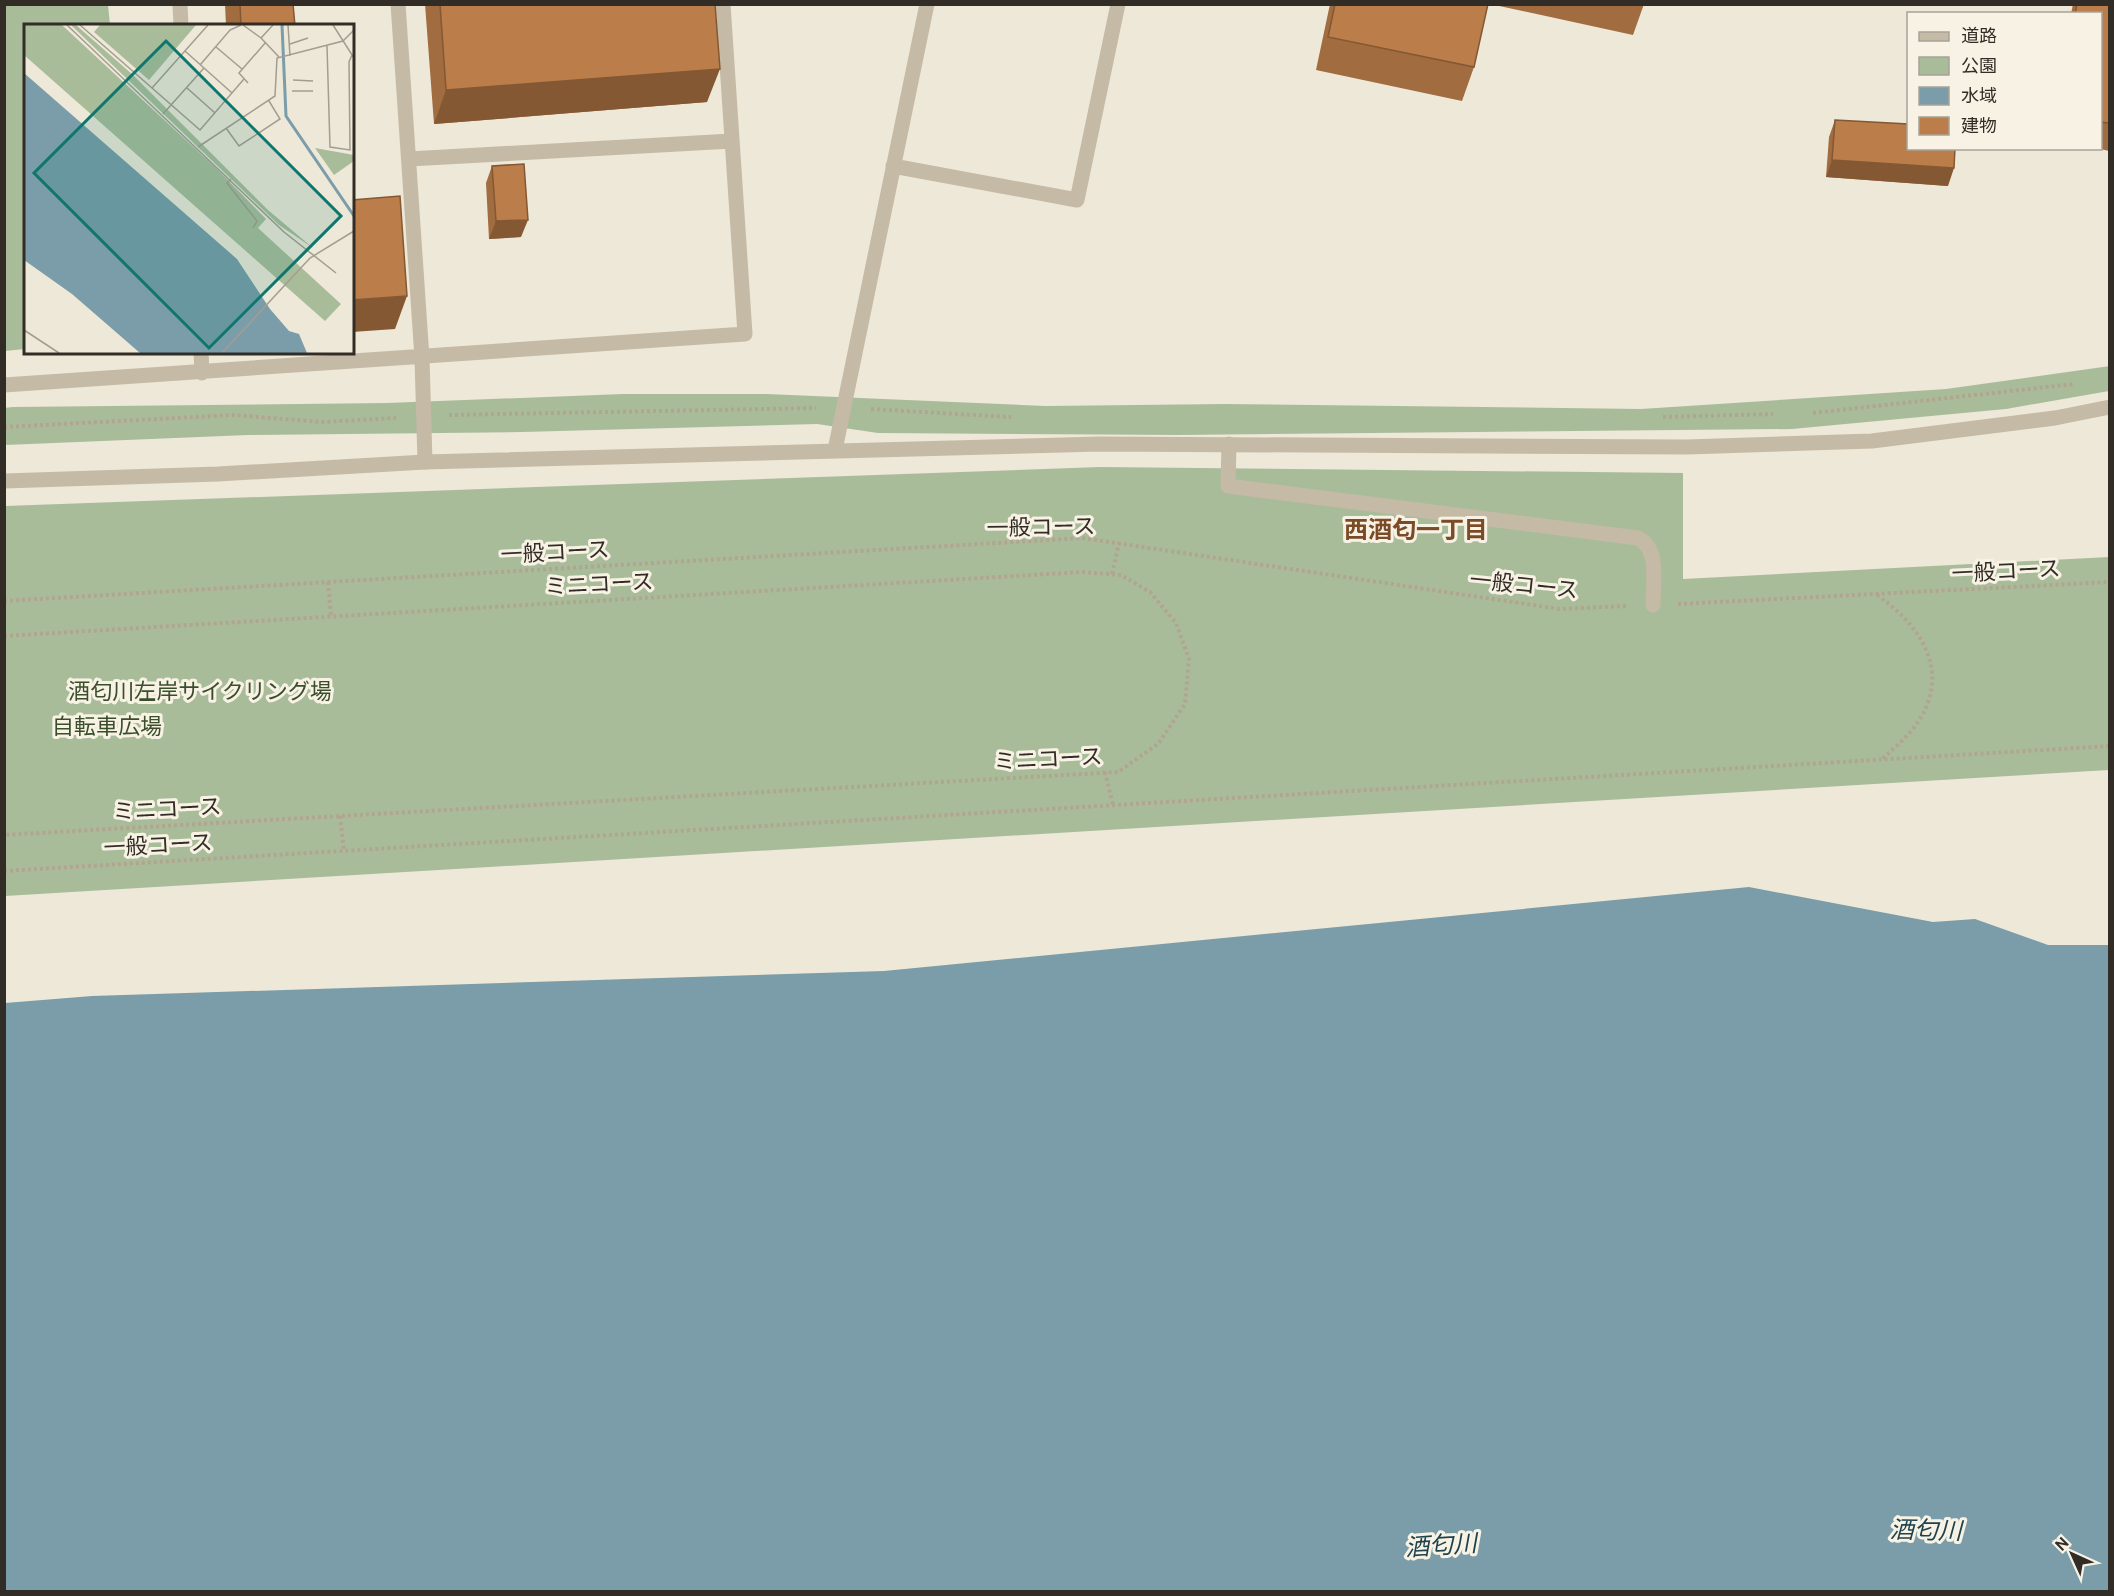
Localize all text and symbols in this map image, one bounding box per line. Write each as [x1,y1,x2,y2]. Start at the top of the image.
legend [1907,12,2102,150]
inset map [24,24,354,354]
text: 道路 [1961,25,1997,47]
text: 公園 [1961,55,1997,77]
text: 水域 [1961,85,1997,107]
text: 建物 [1961,115,1997,137]
street label: 一般コース [986,513,1096,541]
district label: 西酒匂一丁目 [1344,515,1488,544]
street label: 一般コース [500,536,610,568]
street label: 一般コース [1951,555,2061,587]
street label: 一般コース [1468,566,1580,604]
street label: ミニコース [544,568,654,600]
park label: 酒匂川左岸サイクリング場 [68,678,332,705]
park label: 自転車広場 [52,713,162,740]
street label: ミニコース [993,743,1103,775]
street label: ミニコース [112,793,222,825]
street label: 一般コース [103,829,213,861]
water label: 酒匂川 [1890,1515,1965,1545]
north arrow [2042,1524,2102,1584]
water label: 酒匂川 [1404,1528,1481,1562]
text: N [2051,1533,2072,1554]

